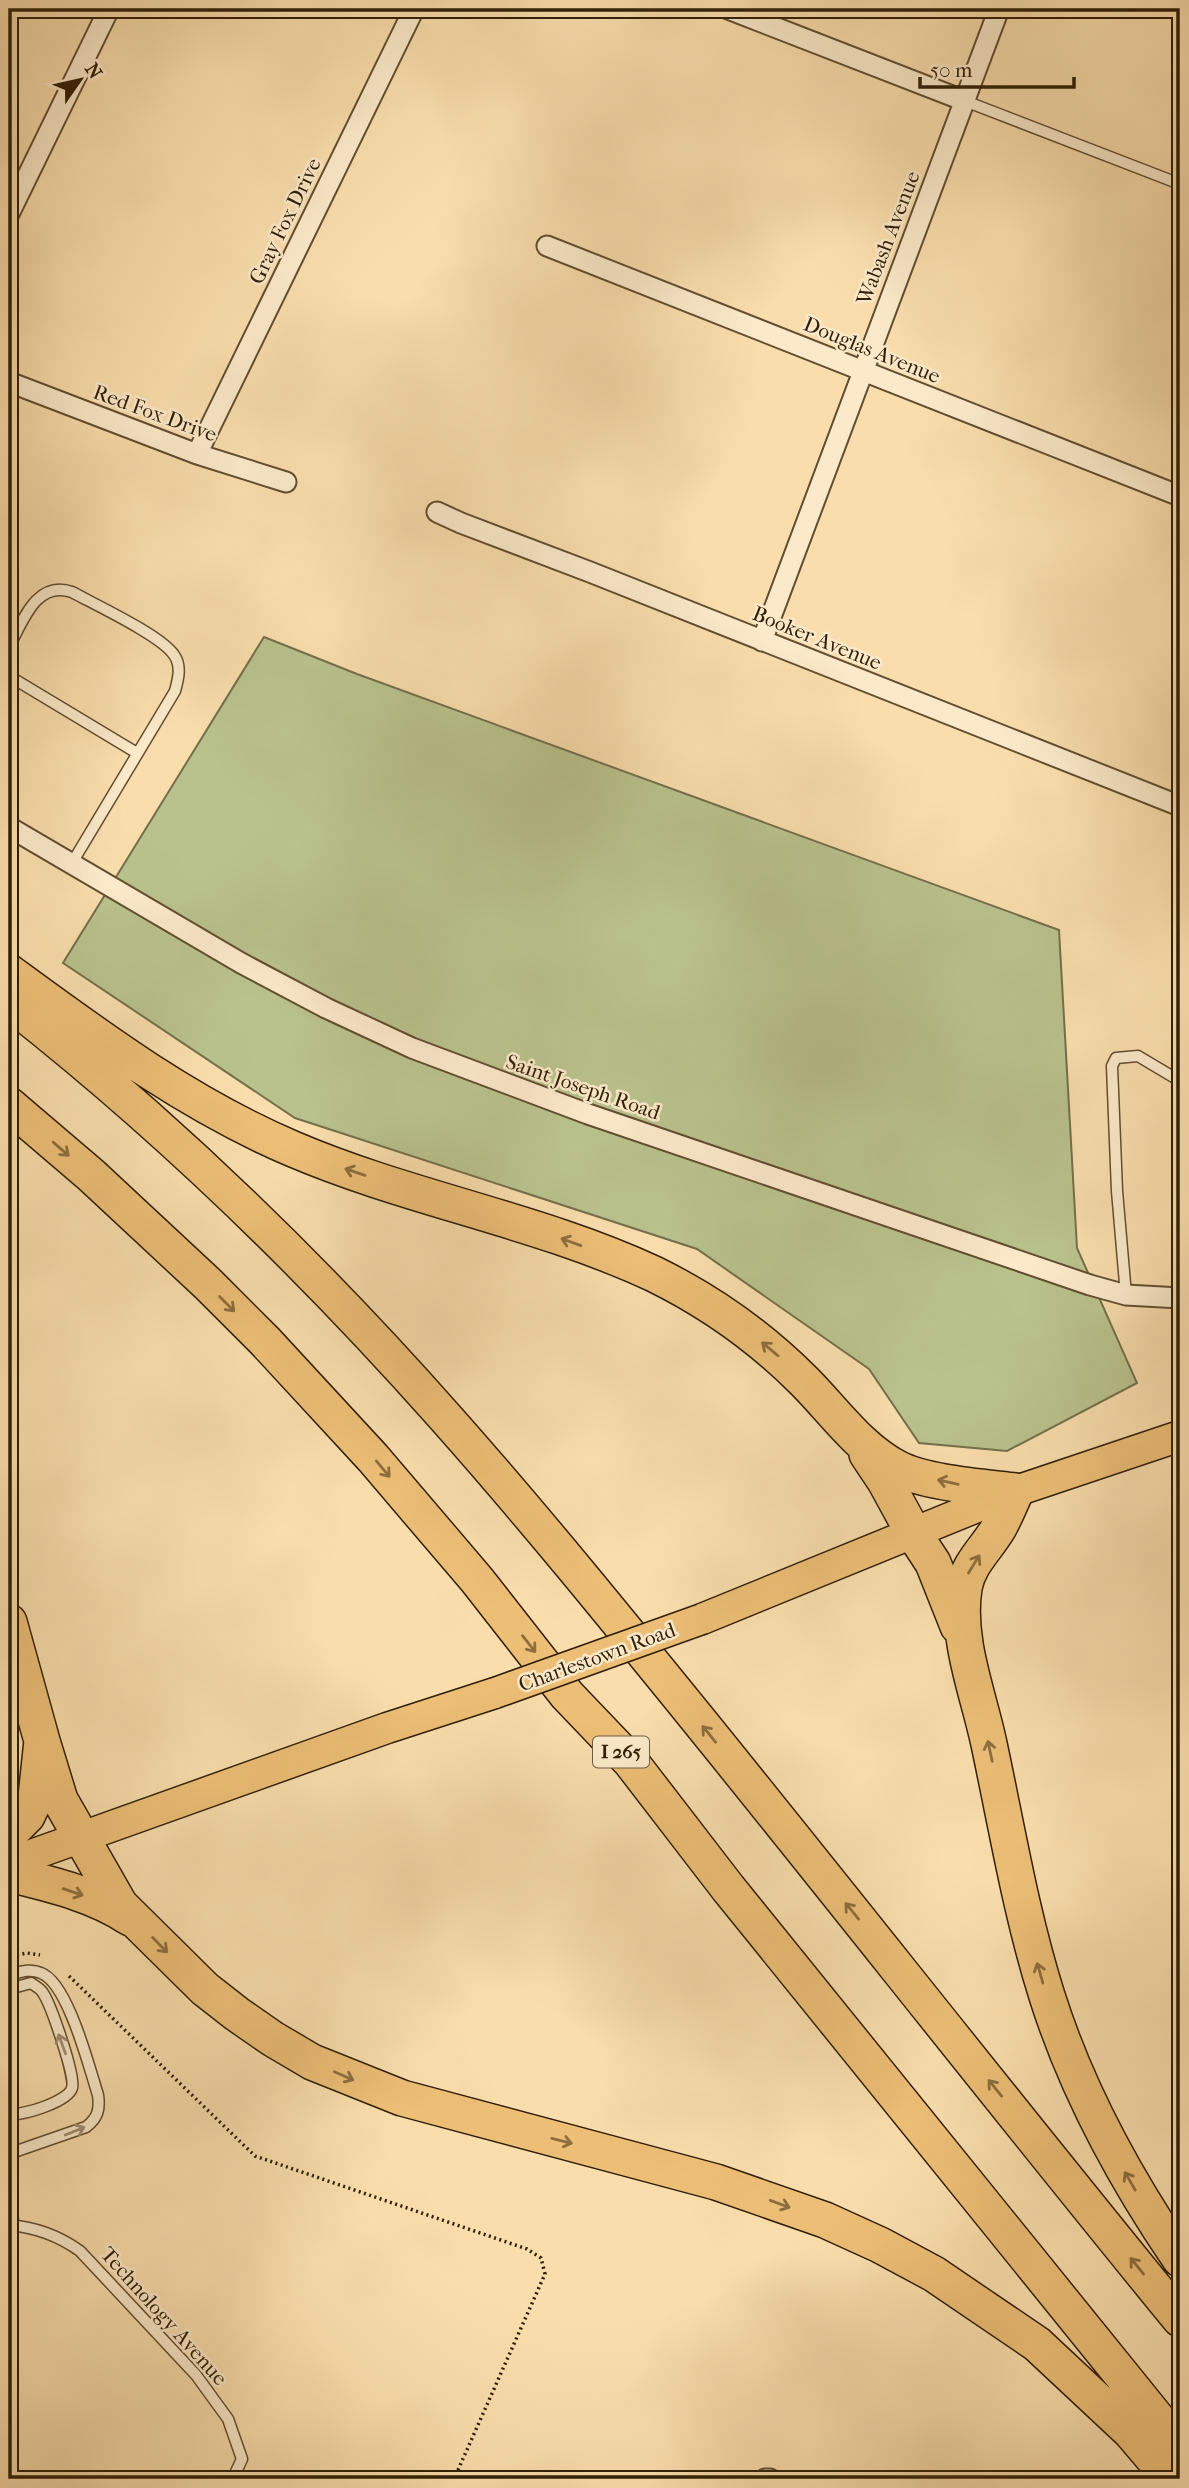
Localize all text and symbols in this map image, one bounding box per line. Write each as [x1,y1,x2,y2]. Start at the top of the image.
north arrow [46,46,116,116]
scale bar [920,46,1074,90]
text: 50 m [930,58,973,82]
text: N [80,59,107,84]
street label: Gray Fox Drive [244,154,326,288]
street label: Wabash Avenue [851,168,925,309]
street label: Douglas Avenue [800,312,944,388]
street label: Red Fox Drive [90,380,220,446]
street label: Booker Avenue [749,601,885,675]
street label: Saint Joseph Road [503,1049,664,1125]
one-way arrow [51,1141,69,1157]
one-way arrow [344,1165,366,1177]
one-way arrow [560,1235,582,1248]
one-way arrow [219,1295,236,1312]
one-way arrow [761,1341,779,1357]
one-way arrow [375,1460,391,1478]
one-way arrow [937,1474,960,1488]
one-way arrow [967,1554,981,1574]
street label: Charlestown Road [515,1617,679,1696]
one-way arrow [521,1635,536,1653]
one-way arrow [701,1726,717,1744]
road number: I 265 [593,1736,649,1768]
one-way arrow [983,1740,997,1763]
one-way arrow [61,1887,83,1899]
one-way arrow [844,1903,860,1921]
one-way arrow [151,1936,168,1953]
one-way arrow [1033,1962,1046,1984]
one-way arrow [55,2034,67,2056]
one-way arrow [333,2070,354,2083]
one-way arrow [987,2080,1002,2098]
one-way arrow [64,2123,85,2136]
one-way arrow [550,2135,572,2148]
one-way arrow [1123,2171,1137,2191]
one-way arrow [769,2199,791,2211]
street label: Technology Avenue [96,2242,232,2390]
one-way arrow [1129,2257,1145,2275]

